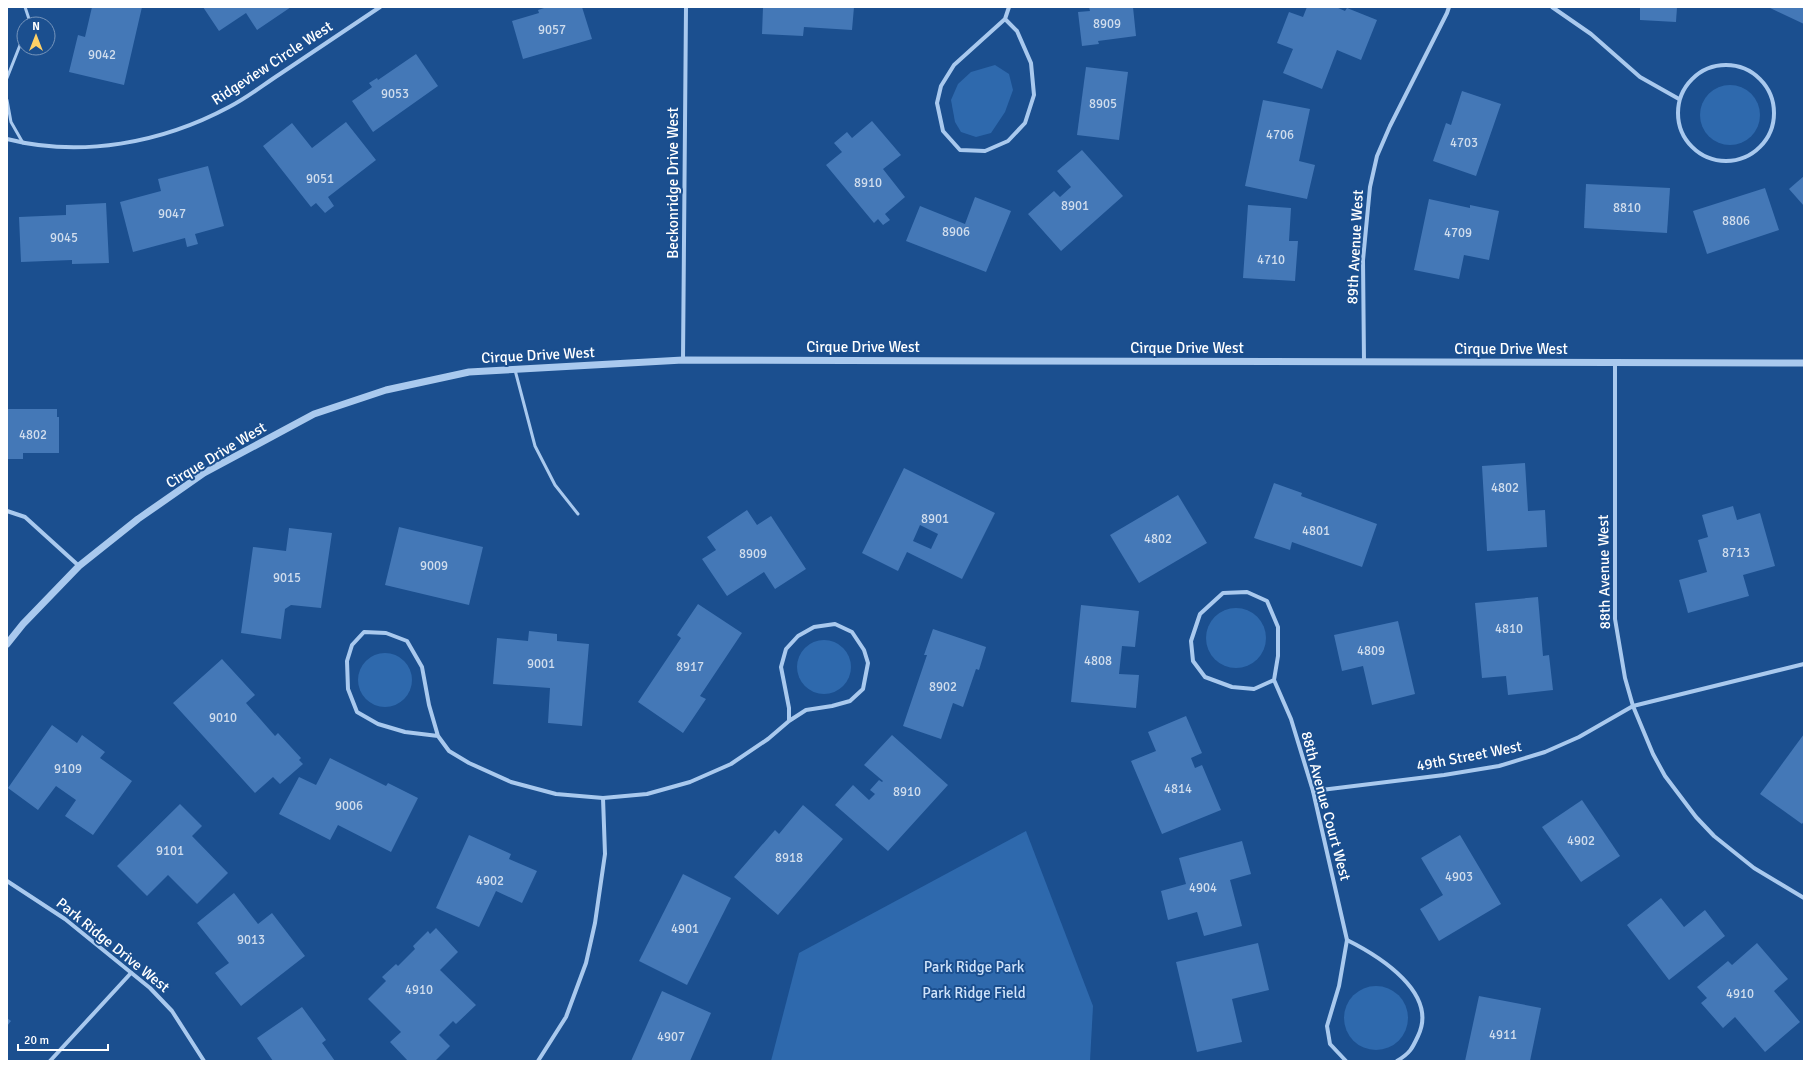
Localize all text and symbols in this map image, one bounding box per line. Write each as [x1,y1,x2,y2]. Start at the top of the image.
north arrow [16,16,56,56]
house number: 8909 [1093,16,1121,32]
street label: Ridgeview Circle West [208,17,336,109]
text: N [32,20,40,33]
house number: 9057 [538,22,566,38]
house number: 9042 [88,47,116,63]
house number: 9053 [381,86,409,102]
house number: 8905 [1089,96,1117,112]
street label: Beckonridge Drive West [664,107,682,259]
house number: 4706 [1266,127,1294,143]
house number: 4703 [1450,135,1478,151]
house number: 9051 [306,171,334,187]
house number: 8910 [854,175,882,191]
street label: 89th Avenue West [1343,189,1367,305]
house number: 8901 [1061,198,1089,214]
house number: 8810 [1613,200,1641,216]
house number: 9047 [158,206,186,222]
house number: 8806 [1722,213,1750,229]
house number: 8906 [942,224,970,240]
house number: 4709 [1444,225,1472,241]
house number: 9045 [50,230,78,246]
house number: 4710 [1257,252,1285,268]
street label: Cirque Drive West [806,338,920,356]
street label: Cirque Drive West [1130,339,1244,357]
street label: Cirque Drive West [1454,340,1568,358]
street label: Cirque Drive West [481,343,595,367]
street label: Cirque Drive West [163,418,269,492]
house number: 4802 [19,427,47,443]
house number: 4802 [1491,480,1519,496]
house number: 8901 [921,511,949,527]
street label: 88th Avenue West [1594,515,1614,629]
house number: 4801 [1302,523,1330,539]
house number: 4802 [1144,531,1172,547]
house number: 8713 [1722,545,1750,561]
house number: 8909 [739,546,767,562]
house number: 9009 [420,558,448,574]
house number: 9015 [273,570,301,586]
house number: 4810 [1495,621,1523,637]
house number: 4809 [1357,643,1385,659]
house number: 4808 [1084,653,1112,669]
house number: 9001 [527,656,555,672]
house number: 8917 [676,659,704,675]
house number: 8902 [929,679,957,695]
house number: 9010 [209,710,237,726]
street label: 88th Avenue Court West [1297,729,1355,883]
street label: 49th Street West [1415,737,1523,775]
house number: 9109 [54,761,82,777]
house number: 4814 [1164,781,1192,797]
house number: 8910 [893,784,921,800]
house number: 9006 [335,798,363,814]
house number: 4902 [1567,833,1595,849]
house number: 9101 [156,843,184,859]
house number: 8918 [775,850,803,866]
house number: 4903 [1445,869,1473,885]
house number: 4902 [476,873,504,889]
house number: 4904 [1189,880,1217,896]
street label: Park Ridge Drive West [53,894,173,996]
house number: 4901 [671,921,699,937]
house number: 9013 [237,932,265,948]
park label: Park Ridge Park [924,958,1025,976]
house number: 4910 [405,982,433,998]
park label: Park Ridge Field [922,984,1026,1002]
house number: 4910 [1726,986,1754,1002]
scale bar [18,1026,108,1052]
house number: 4911 [1489,1027,1517,1043]
house number: 4907 [657,1029,685,1045]
text: 20 m [24,1033,49,1048]

